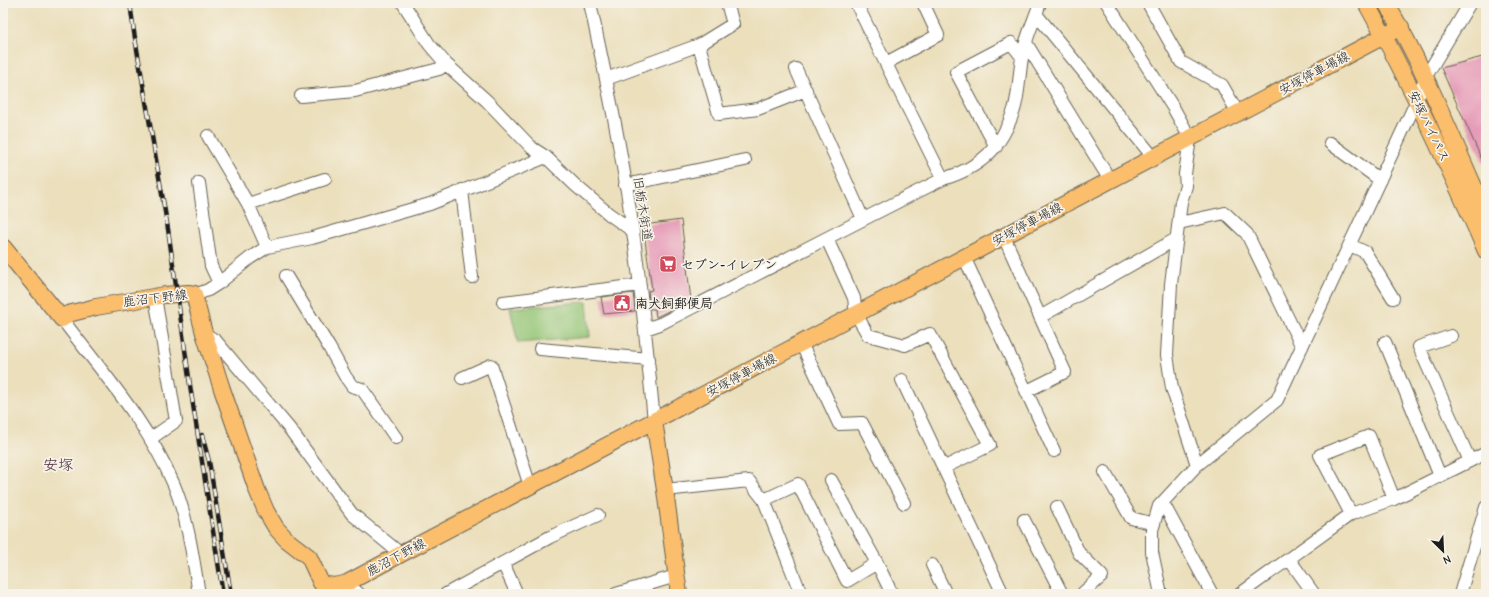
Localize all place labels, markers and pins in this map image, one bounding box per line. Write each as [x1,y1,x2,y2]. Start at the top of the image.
supermarket icon: セブン-イレブン [658,254,678,274]
place label: セブン-イレブン [681,257,777,272]
public building icon: 南犬飼郵便局 [612,293,632,313]
place label: 南犬飼郵便局 [635,296,713,311]

